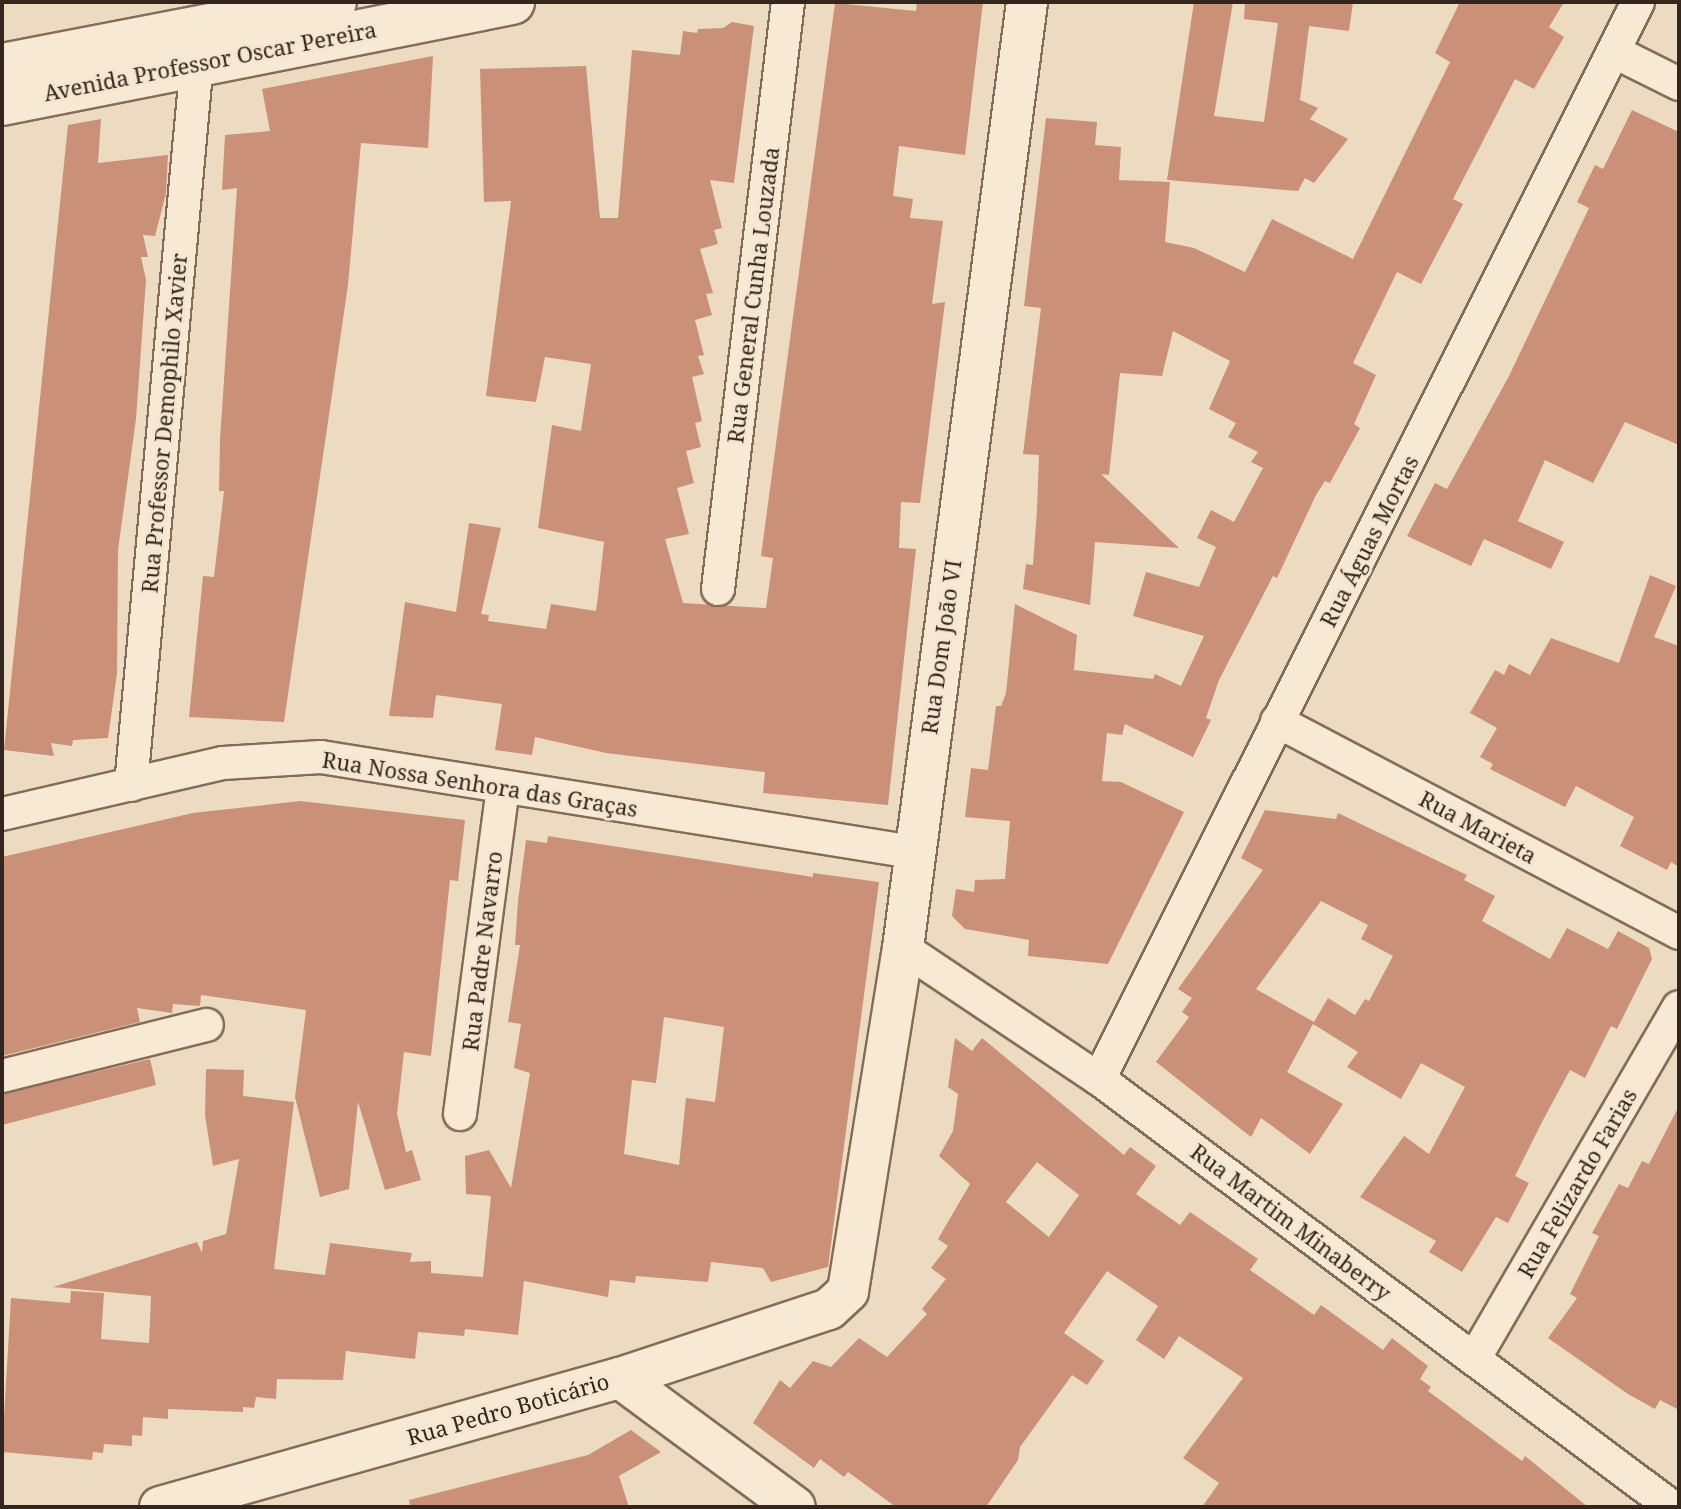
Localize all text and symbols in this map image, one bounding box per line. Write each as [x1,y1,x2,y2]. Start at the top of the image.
street label: Avenida Professor Oscar Pereira [41,16,379,106]
street label: Rua General Cunha Louzada [722,145,784,445]
street label: Rua Professor Demophilo Xavier [136,252,192,594]
street label: Rua Águas Mortas [1314,451,1424,631]
street label: Rua Dom João VI [916,558,966,736]
street label: Rua Nossa Senhora das Graças [320,746,640,822]
street label: Rua Marieta [1415,785,1541,869]
street label: Rua Padre Navarro [457,850,507,1052]
street label: Rua Felizardo Farias [1512,1084,1642,1282]
street label: Rua Martim Minaberry [1186,1138,1396,1306]
street label: Rua Pedro Boticário [404,1368,612,1450]

